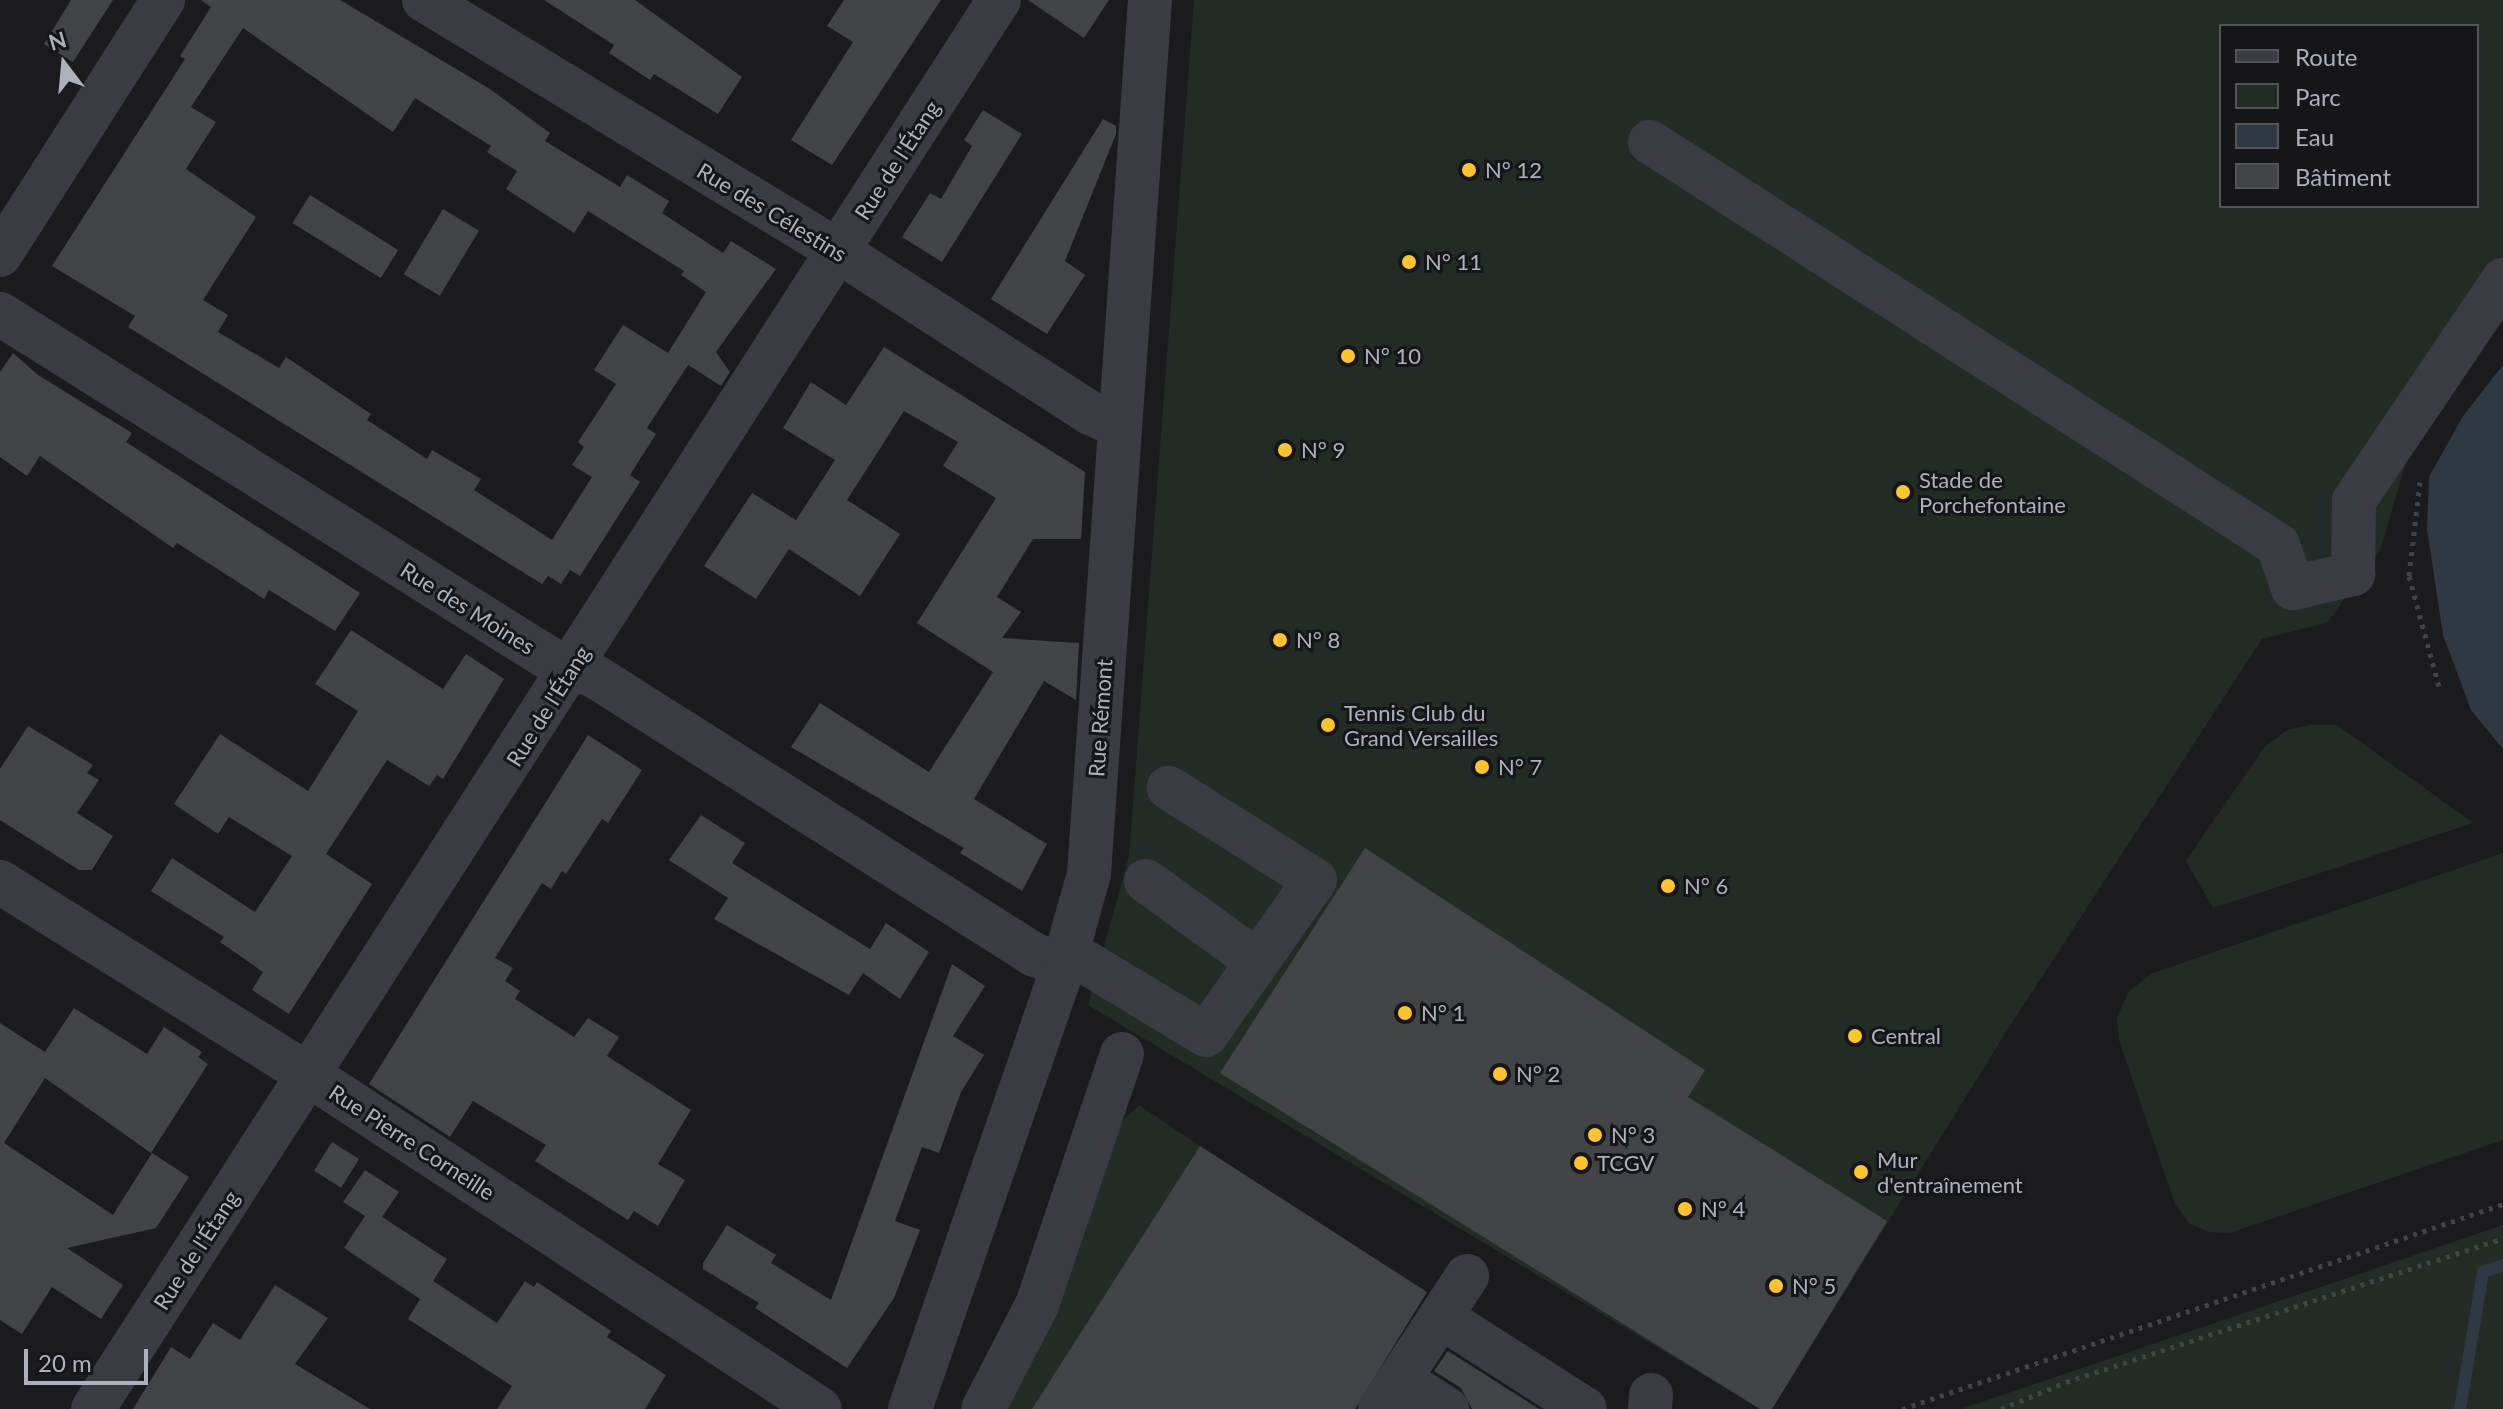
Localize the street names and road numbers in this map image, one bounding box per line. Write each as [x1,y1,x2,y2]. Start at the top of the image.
street label: Rue de l'Étang [849,95,945,225]
street label: Rue des Célestins [692,157,852,267]
street label: Rue des Moines [396,556,540,660]
street label: Rue de l'Étang [501,641,595,771]
street label: Rue Rémont [1083,658,1117,778]
street label: Rue Pierre Corneille [324,1079,500,1205]
street label: Rue de l'Étang [148,1185,244,1315]

